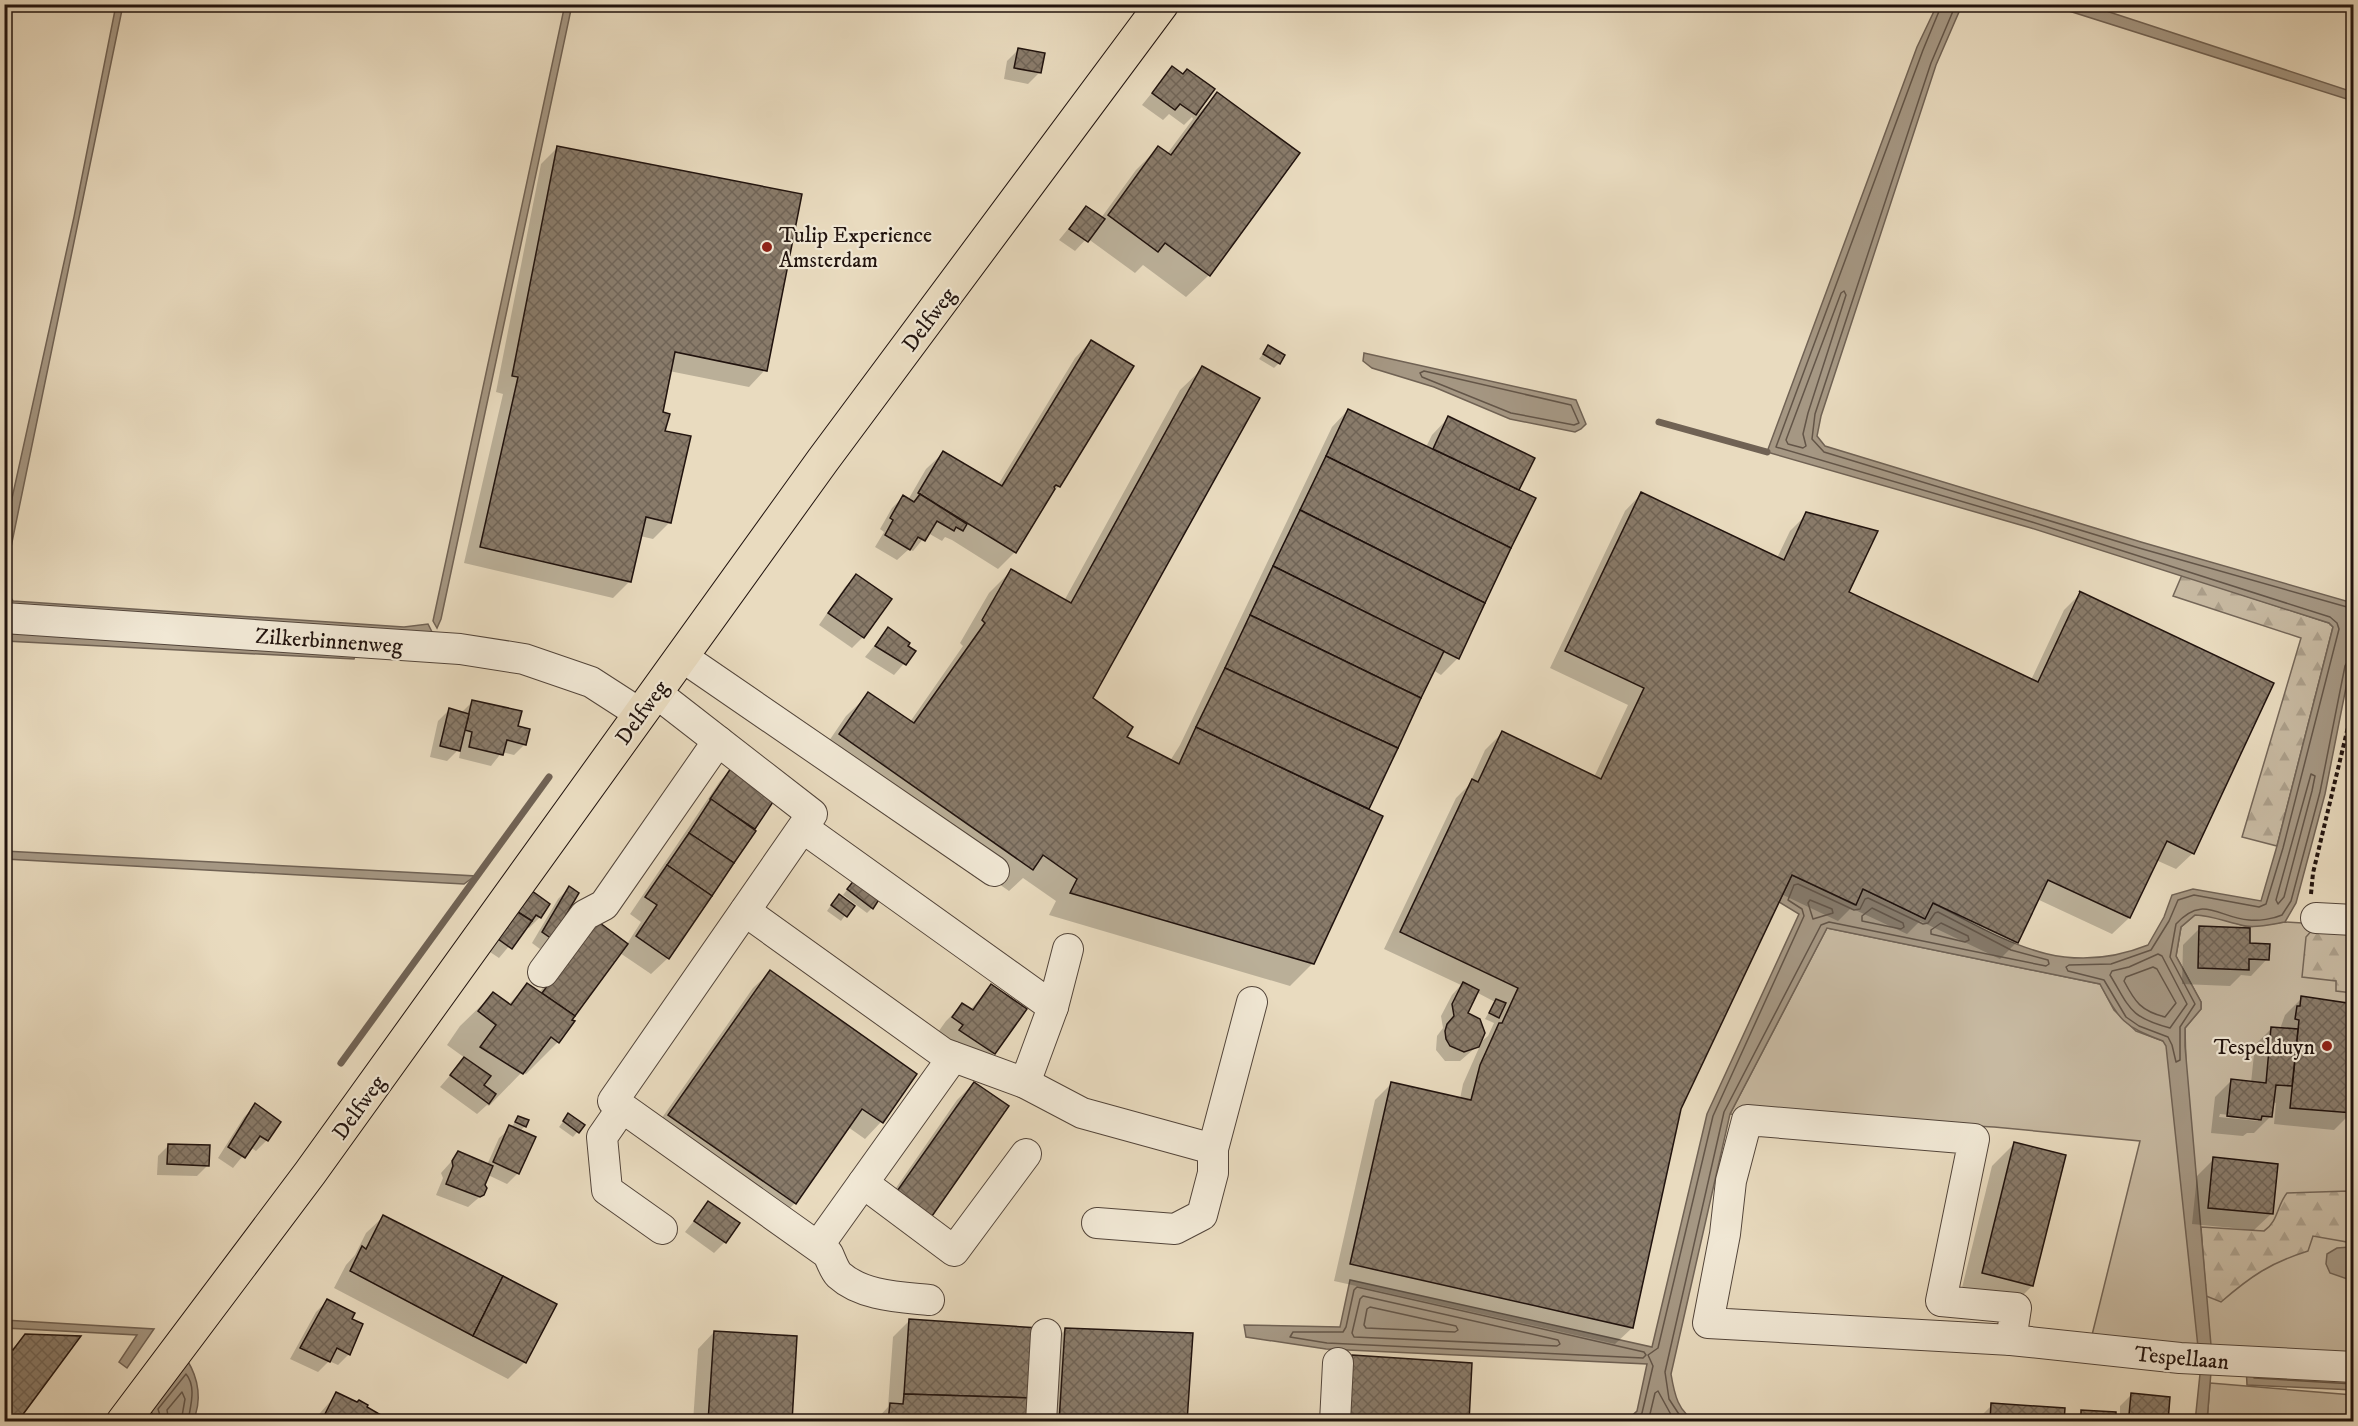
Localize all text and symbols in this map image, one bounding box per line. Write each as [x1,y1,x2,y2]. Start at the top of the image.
place label: Tulip Experience Amsterdam [779,222,932,274]
marker: Tulip Experience Amsterdam [760,240,774,254]
street label: Delfweg [896,282,962,357]
street label: Zilkerbinnenweg [254,623,404,660]
street label: Delfweg [610,675,675,750]
place label: Tespelduyn [2214,1034,2315,1061]
marker: Tespelduyn [2320,1039,2334,1053]
street label: Delfweg [327,1070,392,1145]
street label: Tespellaan [2134,1341,2231,1376]

